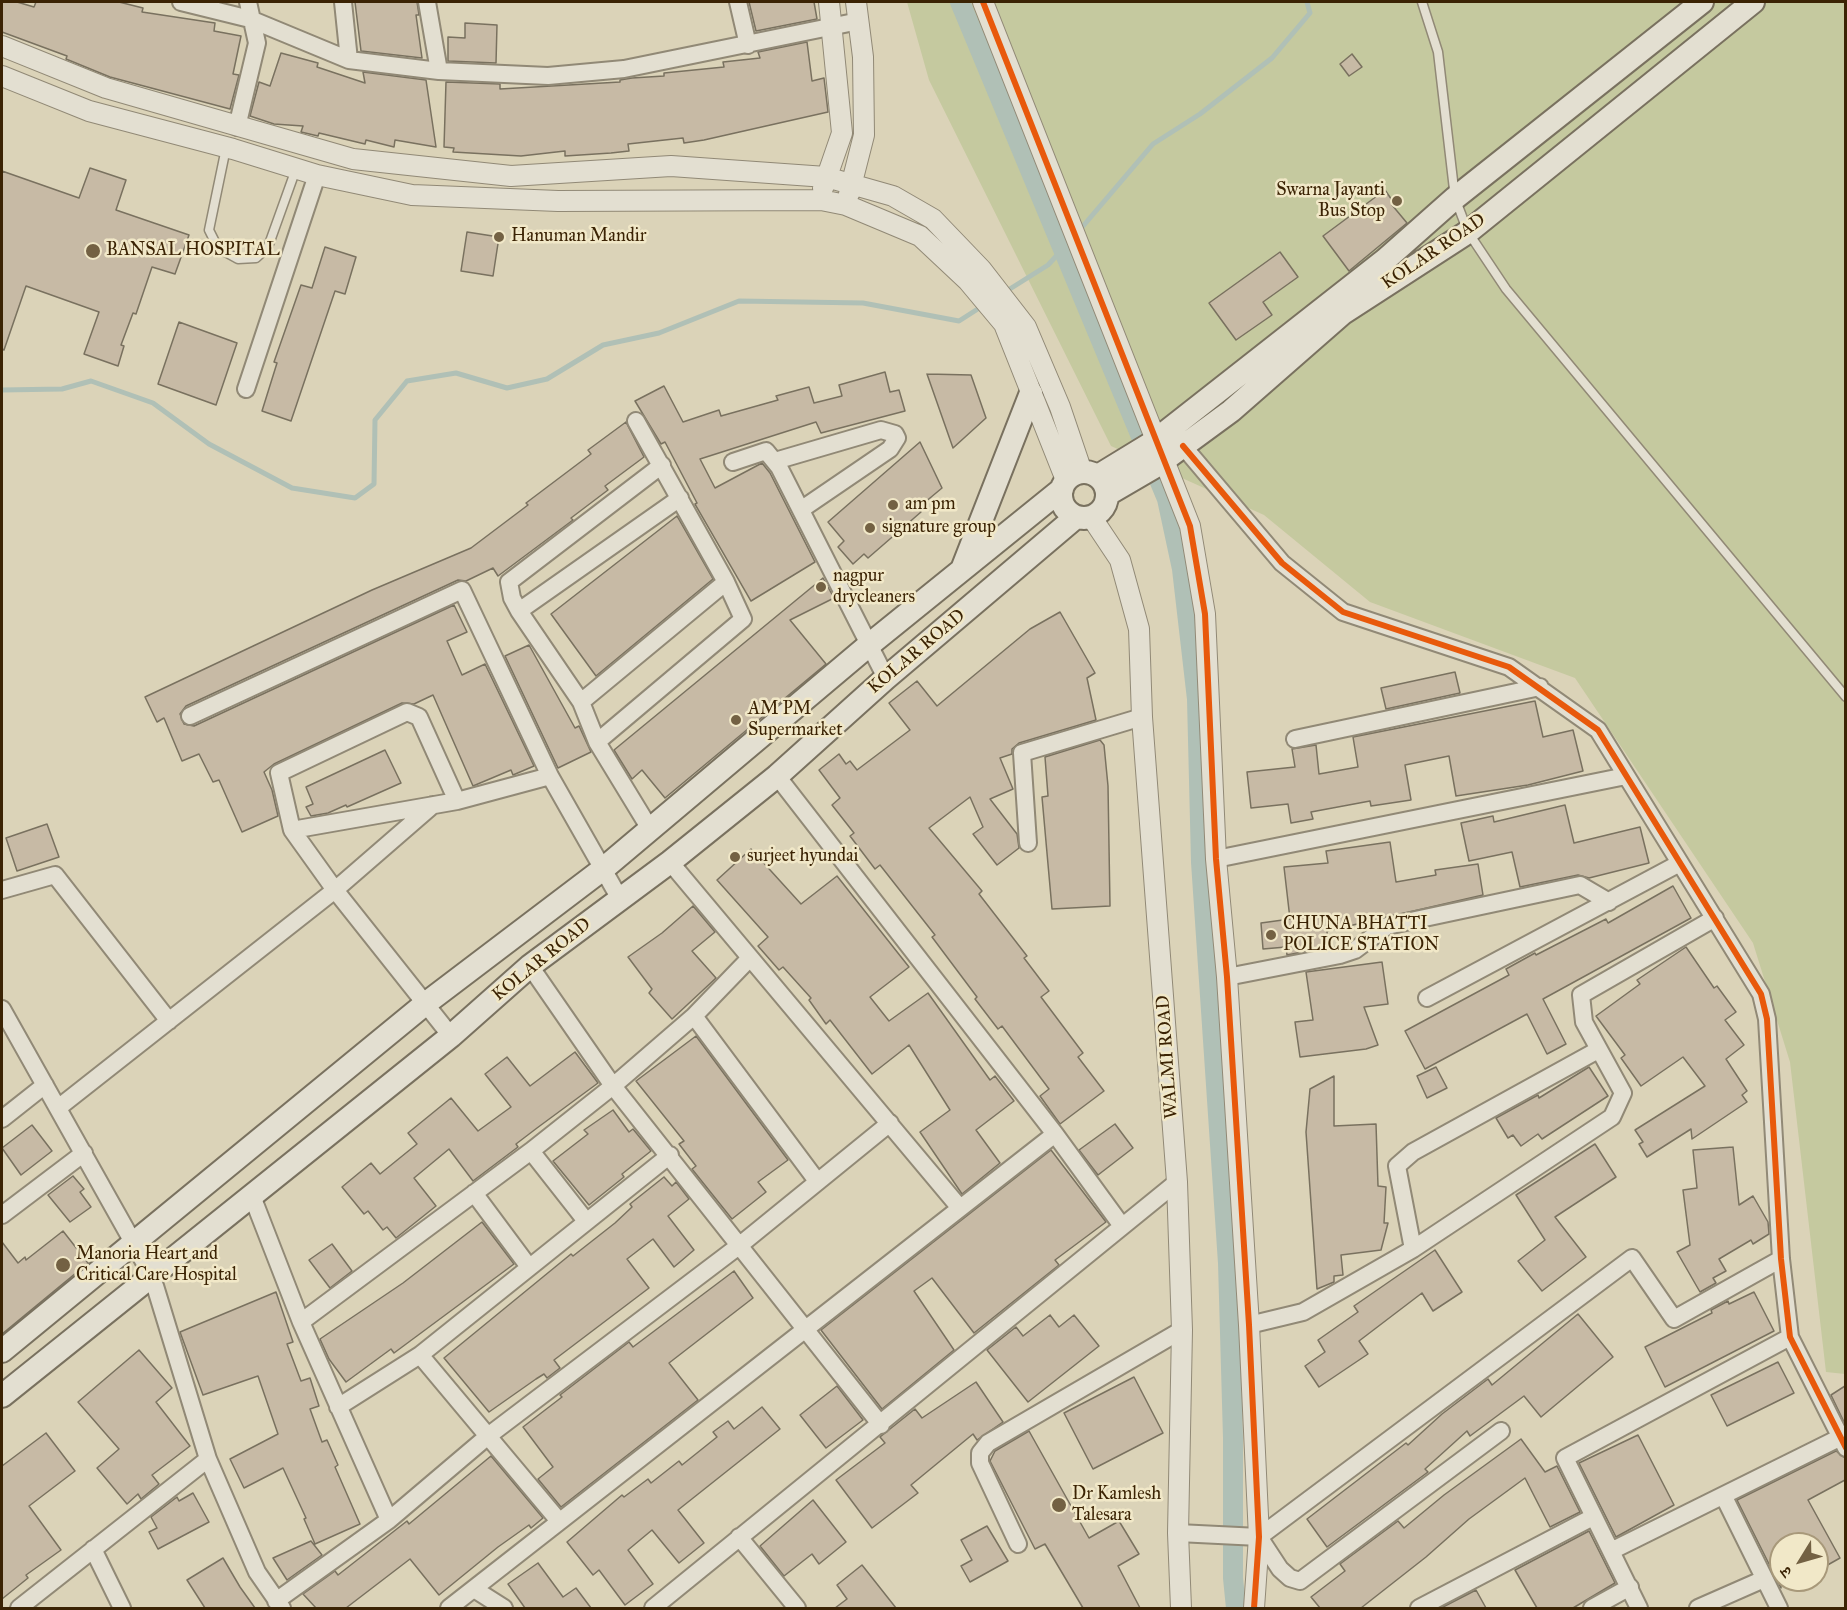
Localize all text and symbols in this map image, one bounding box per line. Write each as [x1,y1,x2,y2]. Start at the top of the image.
place label: Swarna Jayanti Bus Stop [1276,180,1385,222]
marker: Swarna Jayanti Bus Stop [1390,194,1404,208]
street label: KOLAR ROAD [1378,209,1490,295]
place label: Hanuman Mandir [511,226,646,248]
marker: Hanuman Mandir [492,230,506,244]
place label: BANSAL HOSPITAL [106,240,280,262]
marker: BANSAL HOSPITAL [84,242,102,260]
place label: am pm [905,494,956,516]
marker: am pm [886,498,900,512]
place label: signature group [882,517,996,539]
marker: signature group [863,521,877,535]
place label: nagpur drycleaners [833,566,915,608]
marker: nagpur drycleaners [814,580,828,594]
street label: KOLAR ROAD [864,605,970,699]
place label: AM PM Supermarket [748,699,843,742]
marker: AM PM Supermarket [729,713,743,727]
place label: surjeet hyundai [747,846,859,868]
marker: surjeet hyundai [728,850,742,864]
street label: KOLAR ROAD [488,914,596,1006]
place label: CHUNA BHATTI POLICE STATION [1283,914,1439,956]
marker: CHUNA BHATTI POLICE STATION [1264,928,1278,942]
street label: WALMI ROAD [1153,994,1183,1120]
place label: Manoria Heart and Critical Care Hospital [76,1244,237,1286]
marker: Manoria Heart and Critical Care Hospital [54,1256,72,1274]
place label: Dr Kamlesh Talesara [1072,1484,1161,1526]
marker: Dr Kamlesh Talesara [1050,1496,1068,1514]
north arrow [1769,1532,1829,1592]
text: उ [1776,1563,1796,1581]

